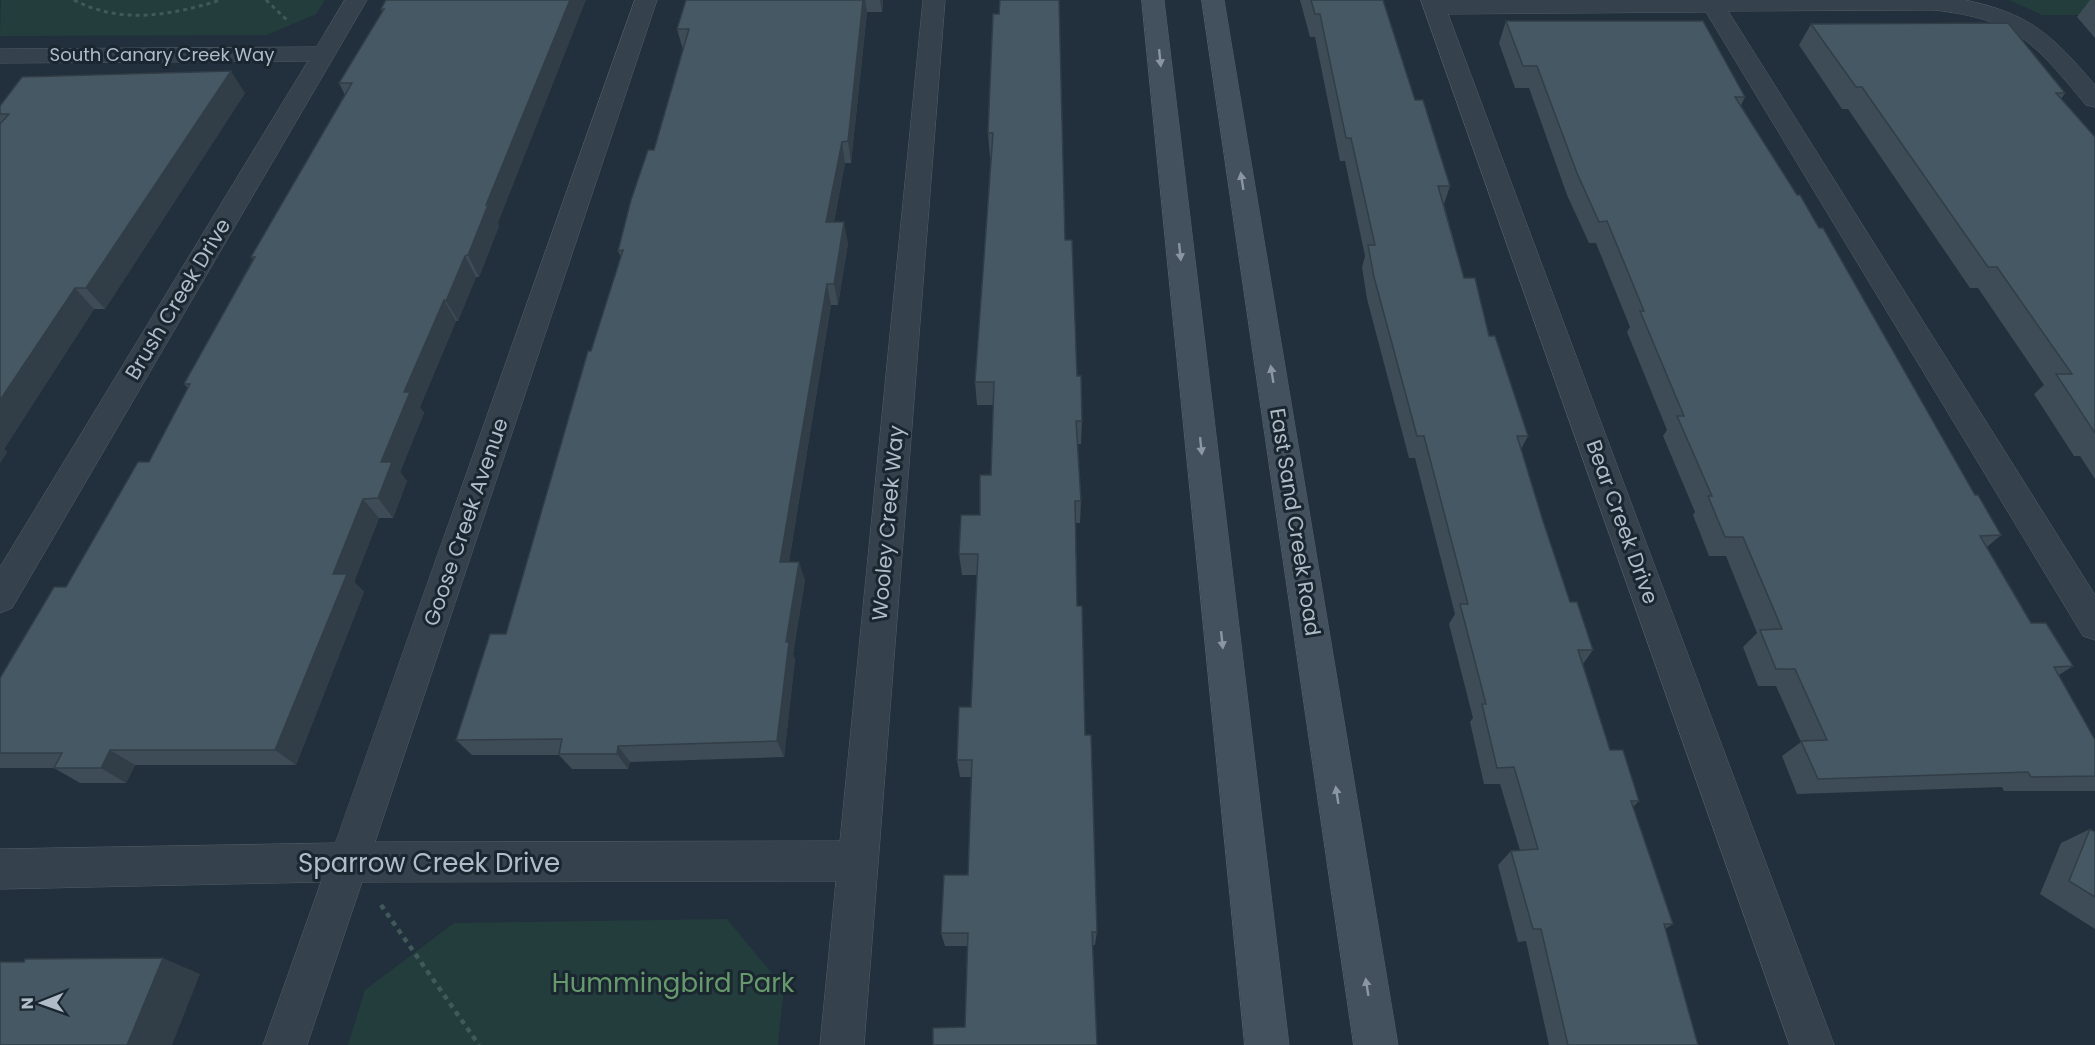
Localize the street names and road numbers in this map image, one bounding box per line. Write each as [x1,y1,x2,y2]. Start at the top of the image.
street label: South Canary Creek Way [50,42,274,67]
street label: Brush Creek Drive [118,213,237,385]
street label: East Sand Creek Road [1263,406,1328,638]
street label: Goose Creek Avenue [416,414,515,630]
street label: Wooley Creek Way [865,424,911,622]
street label: Bear Creek Drive [1579,436,1666,608]
street label: Sparrow Creek Drive [298,845,560,881]

